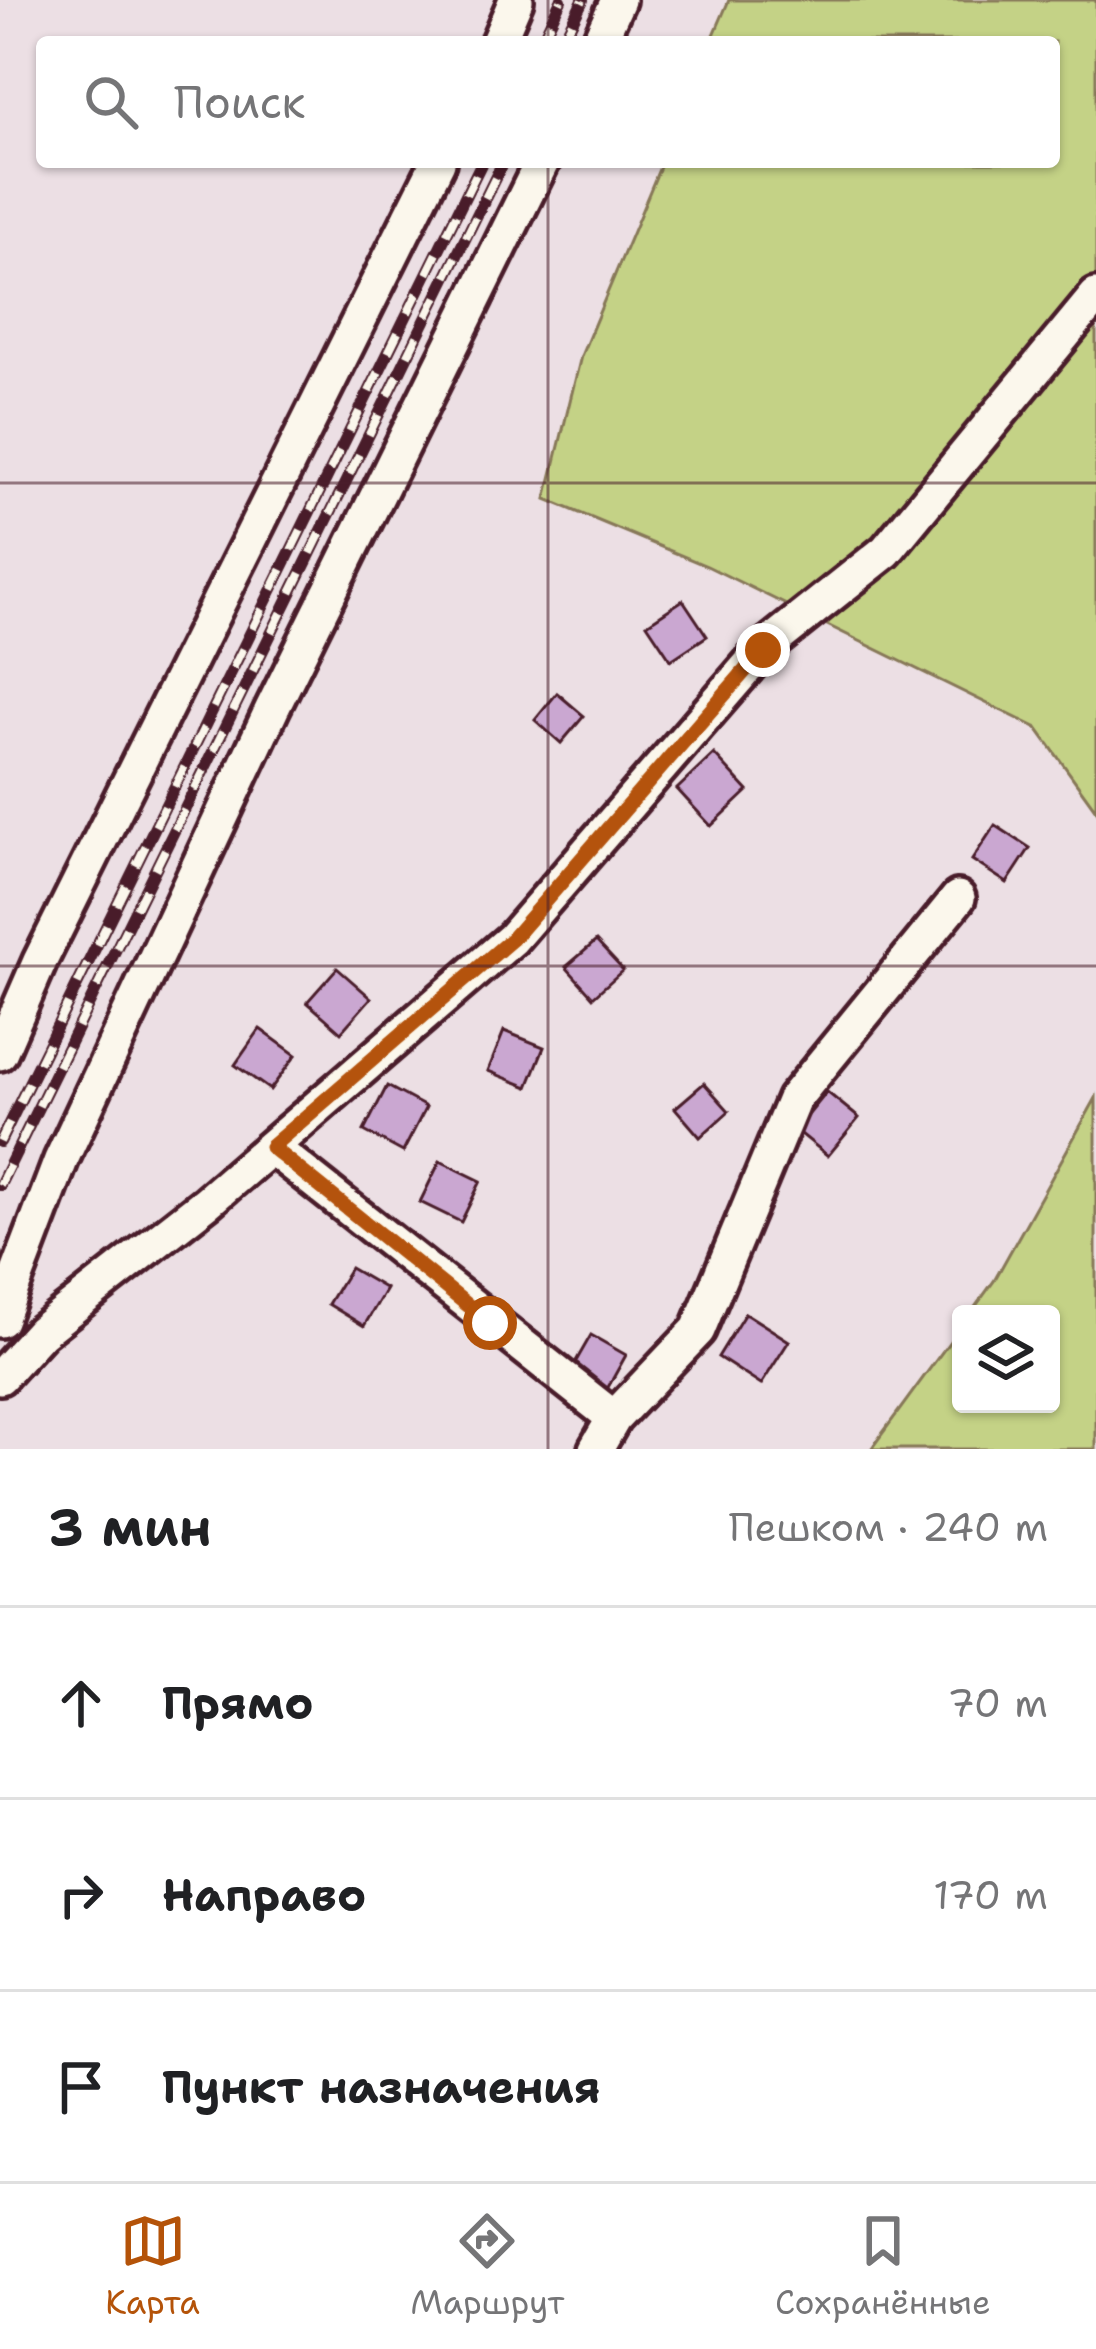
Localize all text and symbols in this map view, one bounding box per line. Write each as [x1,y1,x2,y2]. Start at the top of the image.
search box [36,36,1060,168]
icon: search [78,69,144,135]
text: Поиск [174,72,305,132]
route end [736,623,790,677]
route start [463,1296,517,1350]
map controls [952,1305,1060,1413]
button: layers [952,1305,1060,1413]
text: 3 мин [48,1493,212,1561]
text: Пешком · 240 m [729,1501,1048,1553]
icon: ahead [48,1670,114,1736]
text: Прямо [162,1673,313,1733]
text: 70 m [947,1677,1048,1729]
icon: right [48,1862,114,1928]
text: Направо [162,1865,366,1925]
text: 170 m [933,1869,1048,1921]
icon: arrive [48,2054,114,2120]
text: Пункт назначения [162,2057,601,2117]
tab: Карта [105,2208,200,2325]
tab: Маршрут [410,2208,564,2325]
tab: Сохранённые [775,2208,991,2325]

